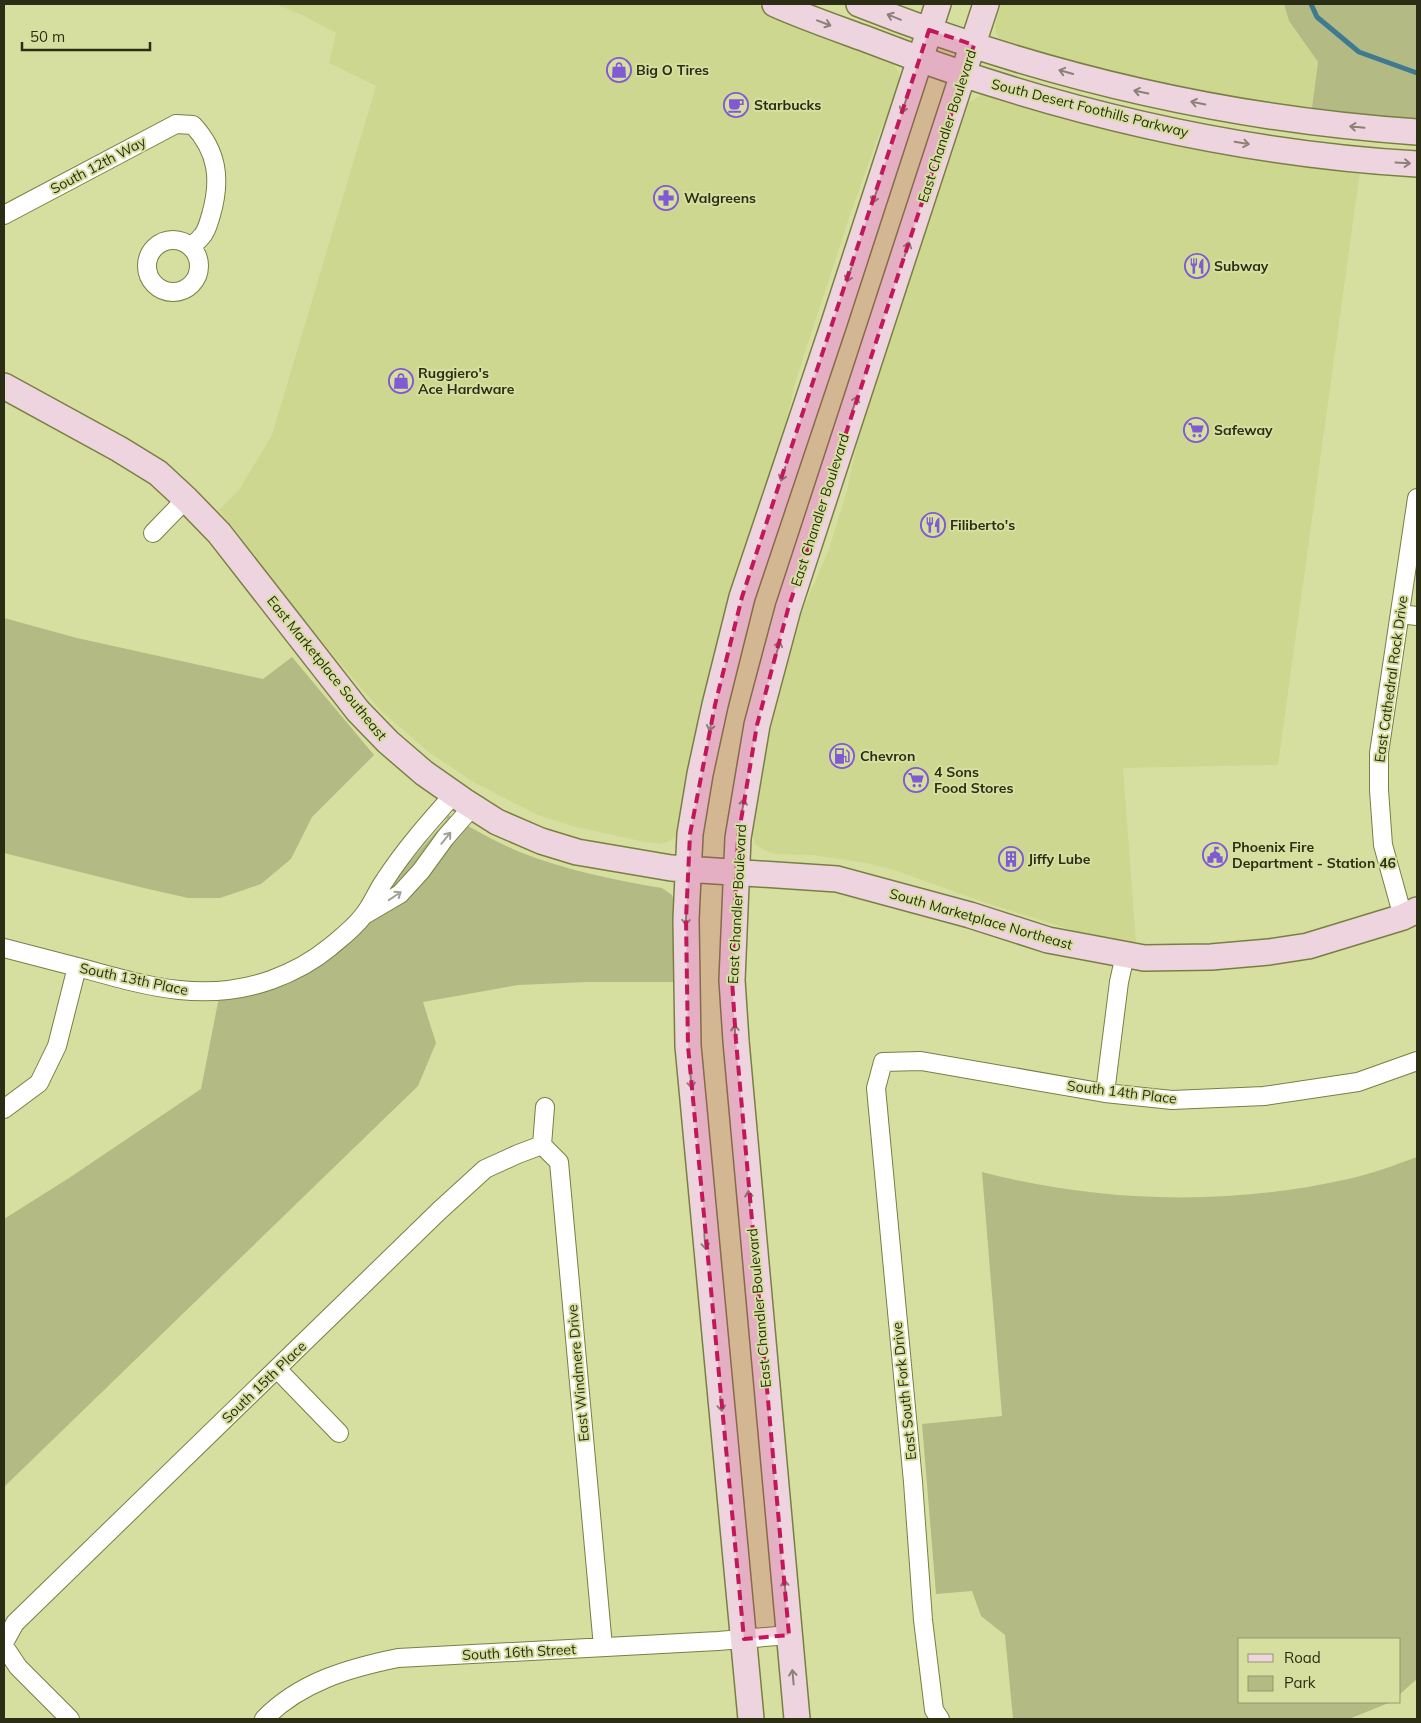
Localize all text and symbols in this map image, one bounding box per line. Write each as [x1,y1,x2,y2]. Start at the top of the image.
one-way arrow [886,12,901,21]
one-way arrow [816,19,831,28]
scale bar [22,20,150,52]
text: 50 m [30,27,65,46]
street label: East Chandler Boulevard [914,47,980,205]
shop icon: Big O Tires [606,57,632,83]
place label: Big O Tires [636,61,709,79]
one-way arrow [1059,67,1075,77]
street label: South Desert Foothills Parkway [990,75,1191,141]
one-way arrow [1134,87,1150,96]
cafe icon: Starbucks [723,92,749,118]
place label: Starbucks [754,96,821,114]
one-way arrow [899,97,909,113]
one-way arrow [1190,98,1206,108]
one-way arrow [1350,122,1366,132]
street label: South 12th Way [47,132,149,198]
one-way arrow [1234,139,1250,149]
one-way arrow [1395,159,1411,168]
pharmacy icon: Walgreens [653,185,679,211]
one-way arrow [870,188,879,203]
place label: Walgreens [684,189,756,207]
one-way arrow [903,241,912,257]
restaurant icon: Subway [1184,253,1210,279]
place label: Subway [1214,257,1269,275]
one-way arrow [844,266,854,282]
place label: Ruggiero's Ace Hardware [418,364,515,398]
shop icon: Ruggiero's Ace Hardware [388,368,414,394]
one-way arrow [851,396,860,411]
supermarket icon: Safeway [1183,417,1209,443]
place label: Safeway [1214,421,1273,439]
street label: East Chandler Boulevard [787,431,853,589]
one-way arrow [778,466,788,482]
restaurant icon: Filiberto's [920,512,946,538]
place label: Filiberto's [950,516,1015,534]
street label: East Marketplace Southeast [263,592,391,744]
street label: East Cathedral Rock Drive [1370,594,1412,764]
one-way arrow [773,640,783,656]
one-way arrow [706,715,715,731]
fuel station icon: Chevron [829,743,855,769]
place label: Chevron [860,747,915,765]
place label: 4 Sons Food Stores [934,763,1013,797]
supermarket icon: 4 Sons Food Stores [903,767,929,793]
one-way arrow [738,799,748,815]
street label: East Chandler Boulevard [724,824,750,984]
one-way arrow [440,832,451,845]
place label: Phoenix Fire Department - Station 46 [1232,838,1396,872]
public building icon: Phoenix Fire Department - Station 46 [1202,842,1228,868]
building icon: Jiffy Lube [998,846,1024,872]
place label: Jiffy Lube [1028,850,1091,868]
street label: South Marketplace Northeast [887,884,1075,954]
one-way arrow [388,891,402,901]
one-way arrow [681,910,691,926]
street label: South 13th Place [78,959,190,999]
one-way arrow [731,1025,740,1041]
one-way arrow [686,1072,696,1088]
street label: South 14th Place [1066,1076,1178,1108]
one-way arrow [744,1191,754,1207]
street label: East Chandler Boulevard [743,1228,775,1388]
one-way arrow [701,1234,710,1250]
street label: East Windmere Drive [563,1304,593,1442]
street label: East South Fork Drive [888,1321,920,1461]
street label: South 15th Place [218,1337,310,1427]
one-way arrow [716,1396,726,1412]
one-way arrow [780,1579,790,1595]
legend [1238,1638,1401,1703]
street label: South 16th Street [462,1640,576,1664]
text: Road [1284,1648,1321,1667]
one-way arrow [788,1670,798,1686]
text: Park [1284,1673,1316,1692]

